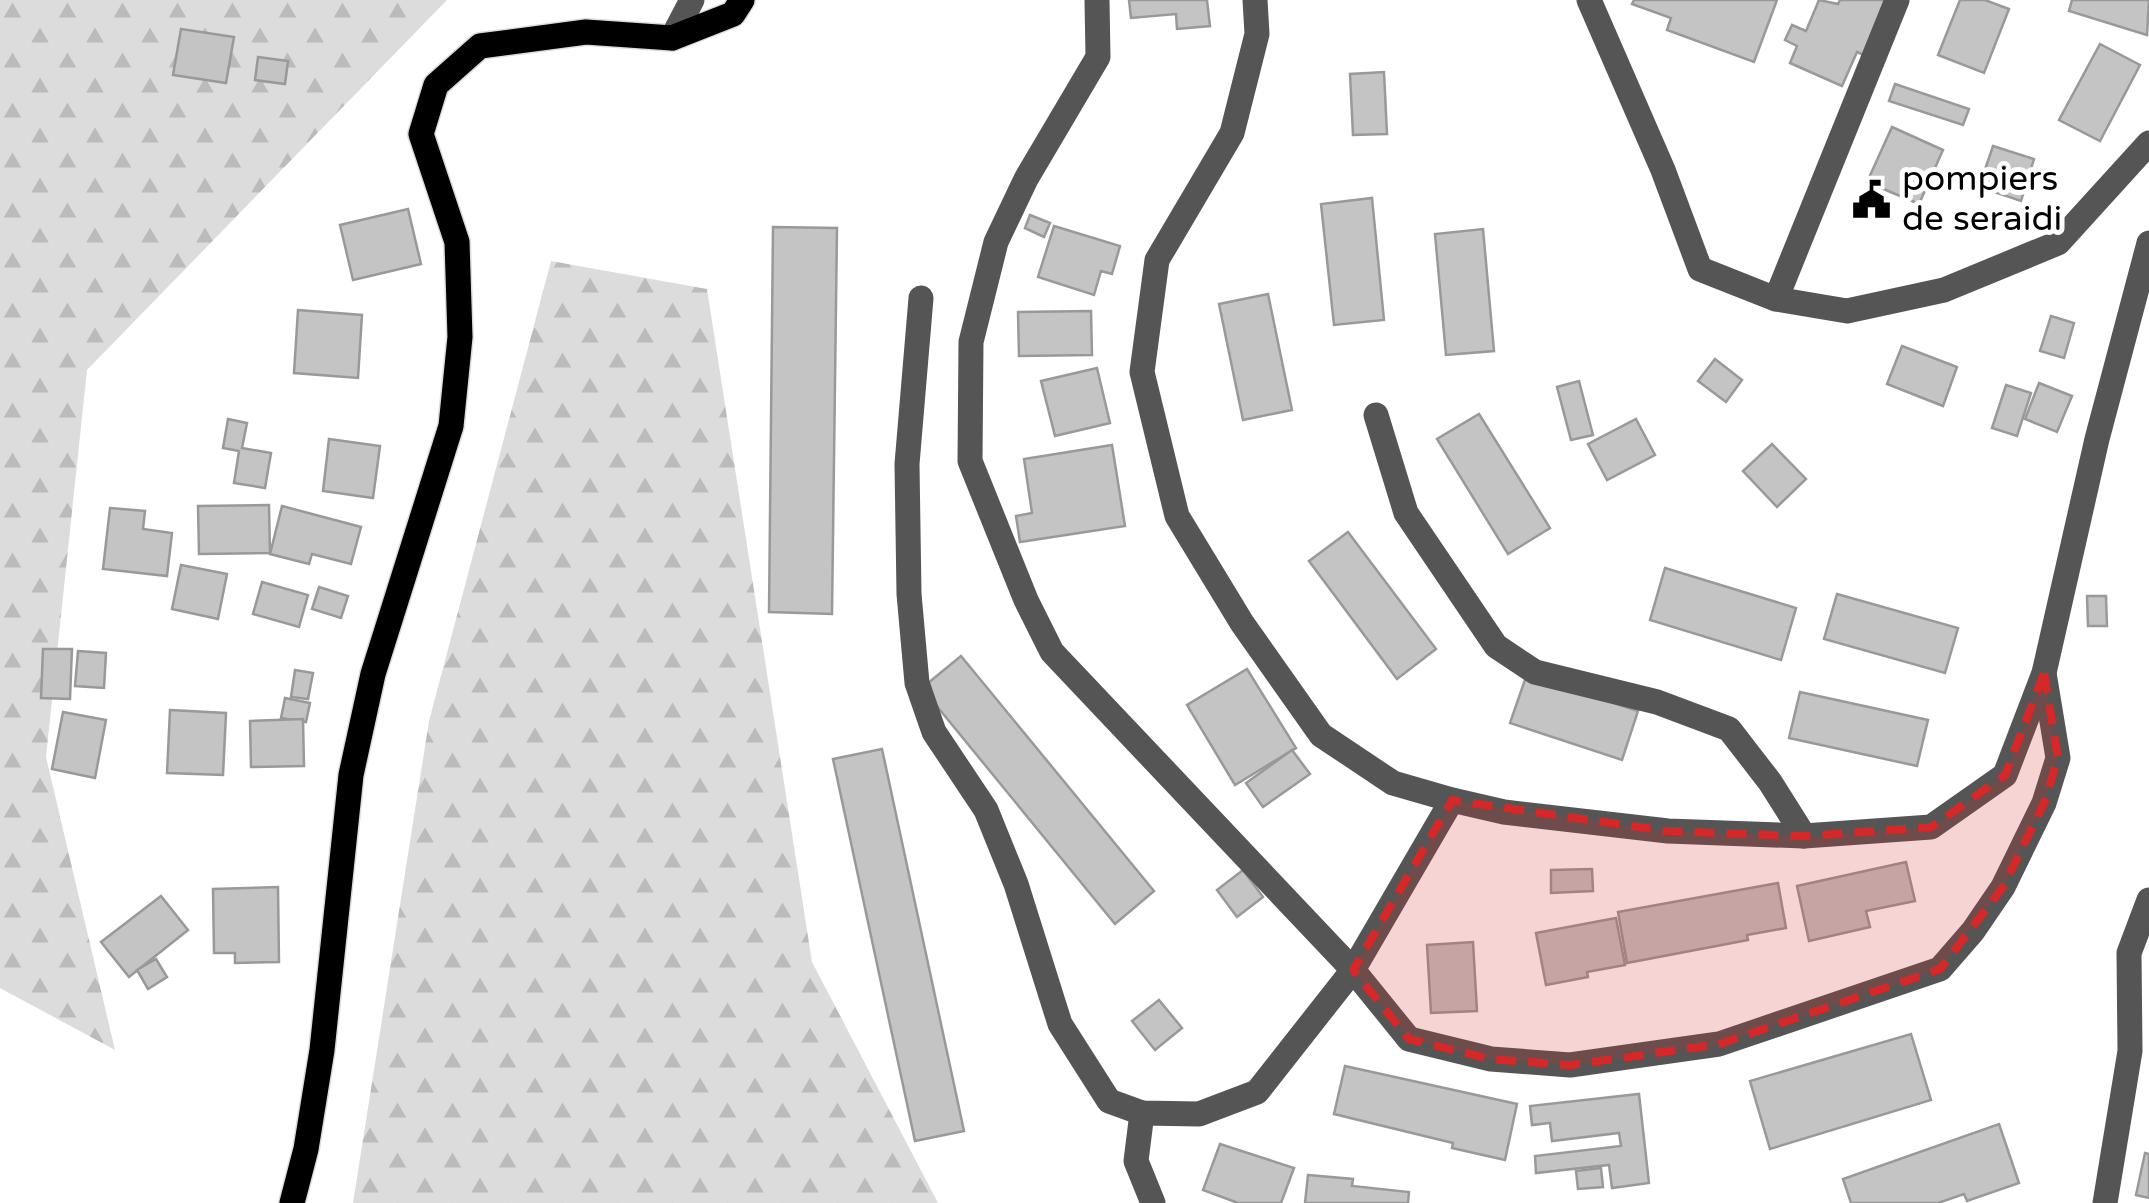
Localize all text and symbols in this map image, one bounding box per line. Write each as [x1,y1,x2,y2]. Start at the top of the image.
place label: pompiers de seraidi [1902,158,2062,240]
public building icon: pompiers de seraidi [1851,178,1893,220]

